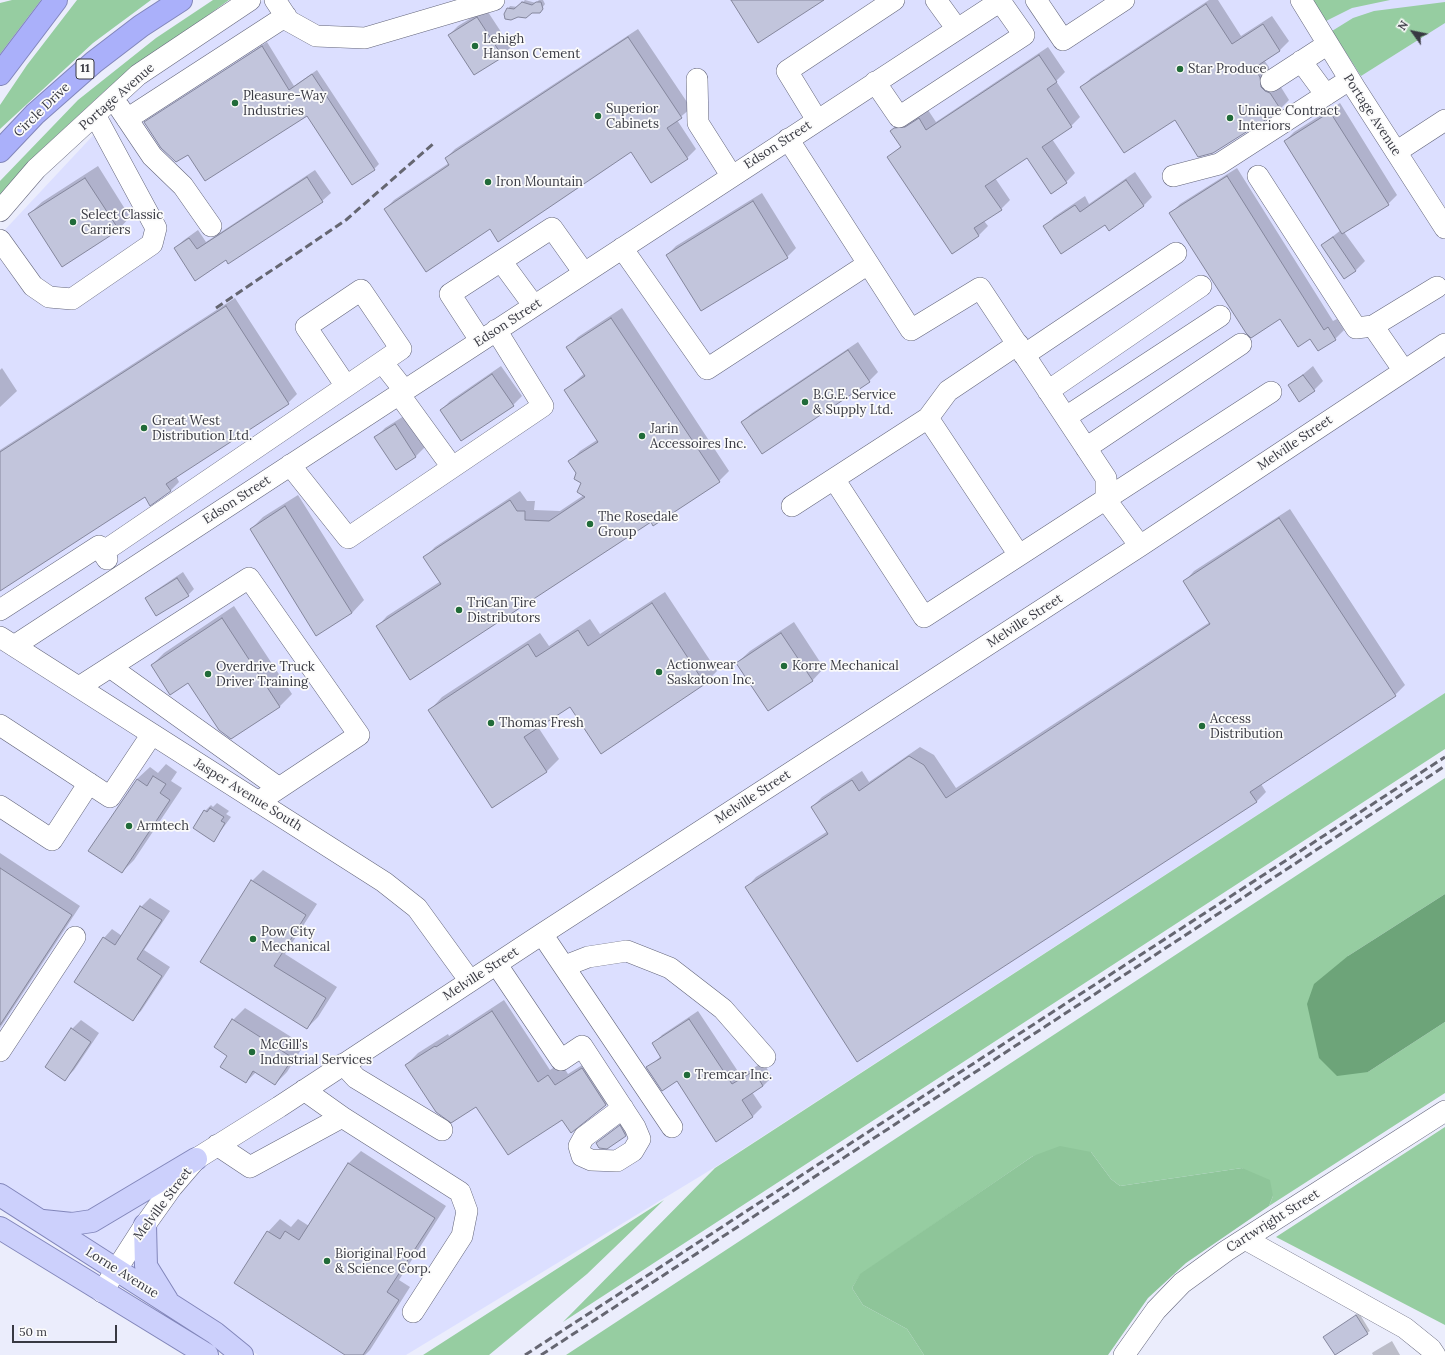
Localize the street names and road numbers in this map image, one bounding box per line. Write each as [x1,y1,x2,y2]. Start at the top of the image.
road number: 11 [76,59,94,79]
street label: Portage Avenue [76,60,158,134]
street label: Portage Avenue [1340,71,1404,159]
street label: Circle Drive [11,79,73,141]
street label: Edson Street [741,117,815,173]
street label: Edson Street [471,295,545,351]
street label: Melville Street [1255,412,1335,474]
street label: Edson Street [200,472,274,528]
street label: Melville Street [984,591,1066,651]
street label: Jasper Avenue South [191,755,305,835]
street label: Melville Street [712,767,794,827]
street label: Melville Street [440,944,522,1004]
street label: Melville Street [131,1165,195,1243]
street label: Cartwright Street [1224,1186,1322,1256]
street label: Lorne Avenue [83,1244,161,1302]

